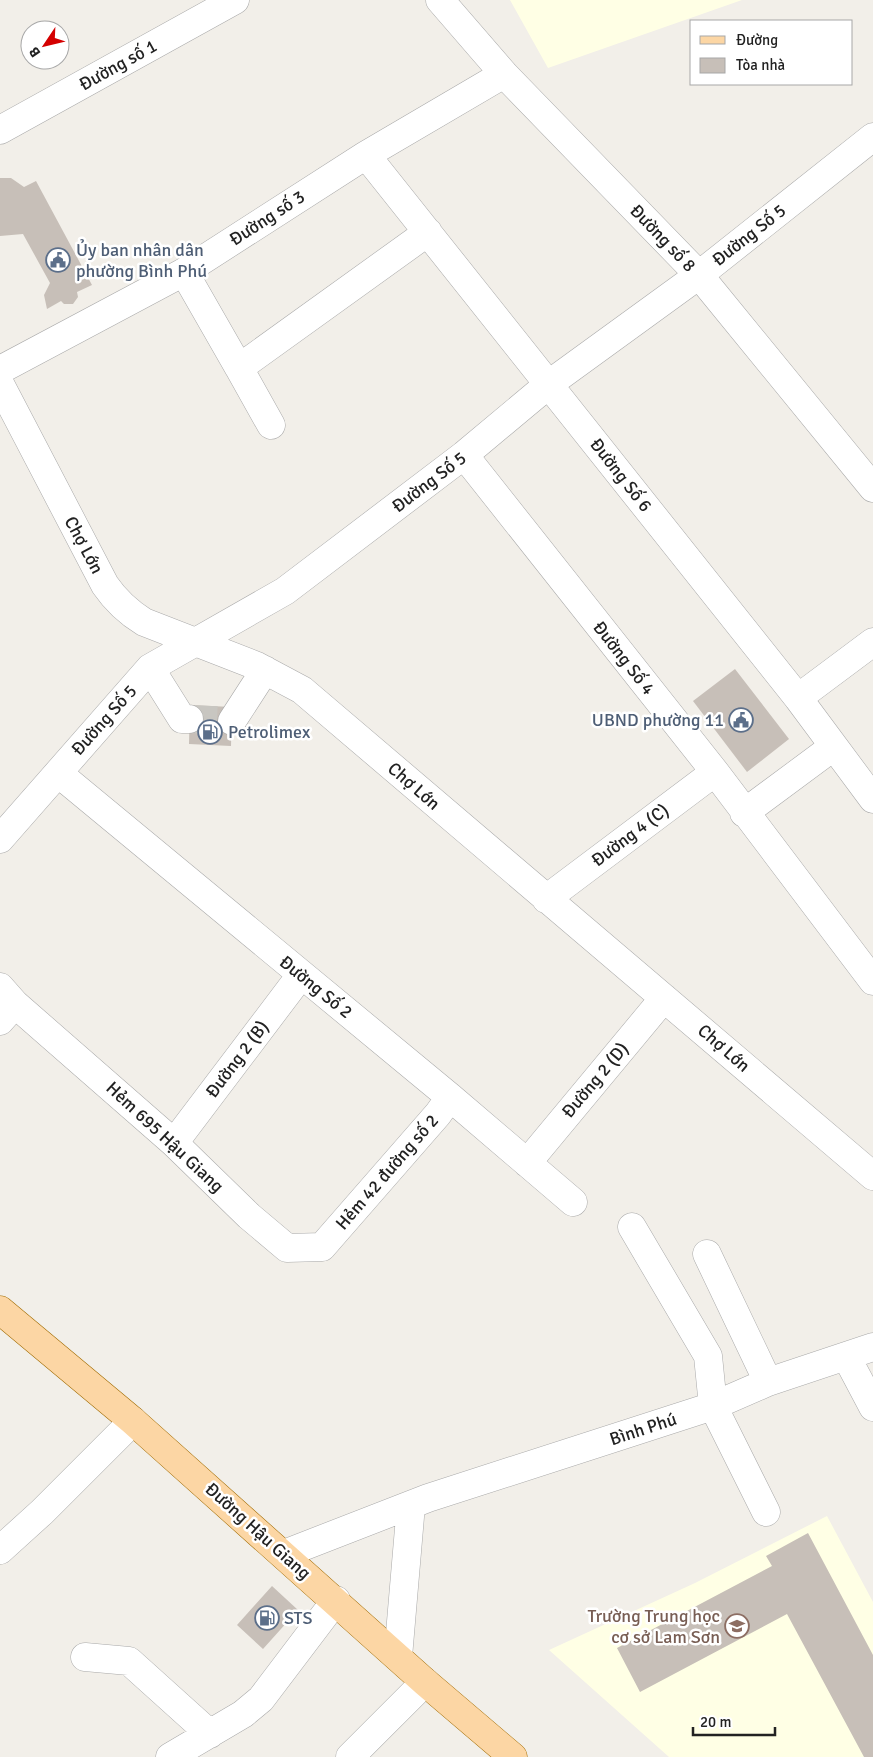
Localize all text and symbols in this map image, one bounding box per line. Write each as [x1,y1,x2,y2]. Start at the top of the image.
north arrow [20,20,70,70]
legend [690,20,853,85]
text: Đường [736,31,778,49]
street label: Đường số 1 [75,35,161,95]
text: B [25,43,44,61]
text: Tòa nhà [736,56,785,74]
street label: Đường số 3 [225,186,309,250]
street label: Đường Số 5 [708,199,790,271]
street label: Đường số 8 [625,200,701,276]
place label: Ủy ban nhân dân phường Bình Phú [76,239,207,282]
public building icon: Ủy ban nhân dân phường Bình Phú [45,247,71,273]
street label: Đường Số 6 [585,434,657,516]
street label: Đường Số 5 [387,447,471,517]
street label: Chợ Lớn [60,512,108,578]
street label: Đường Số 4 [588,617,660,699]
street label: Đường Số 5 [67,680,141,760]
public building icon: UBND phường 11 [728,707,754,733]
place label: UBND phường 11 [592,709,724,731]
fuel station icon: Petrolimex [197,719,223,745]
place label: Petrolimex [228,721,311,743]
street label: Chợ Lớn [383,757,445,815]
street label: Đường 4 (C) [587,799,673,871]
street label: Đường Số 2 [275,951,357,1023]
street label: Đường 2 (B) [201,1016,273,1102]
street label: Chợ Lớn [693,1019,755,1077]
street label: Đường 2 (D) [557,1038,633,1122]
street label: Hẻm 695 Hậu Giang [102,1077,228,1197]
street label: Hẻm 42 đường số 2 [331,1110,443,1234]
street label: Bình Phú [607,1408,679,1450]
street label: Đường Hậu Giang [201,1478,315,1584]
fuel station icon: STS [254,1605,280,1631]
place label: Trường Trung học cơ sở Lam Sơn [587,1605,720,1648]
place label: STS [284,1607,312,1629]
school or university icon: Trường Trung học cơ sở Lam Sơn [724,1613,750,1639]
scale bar [693,1704,776,1736]
text: 20 m [700,1713,731,1731]

